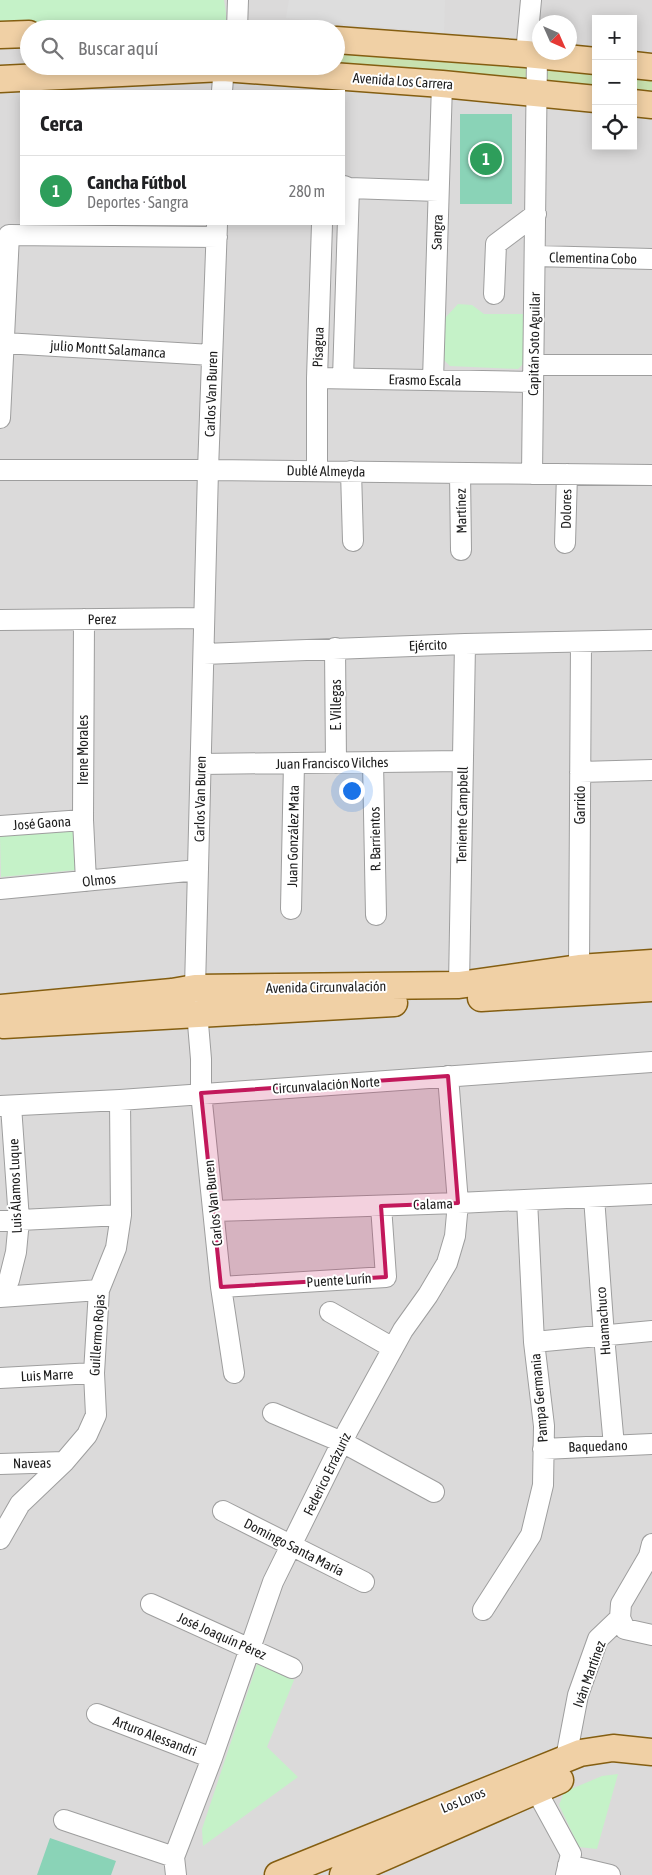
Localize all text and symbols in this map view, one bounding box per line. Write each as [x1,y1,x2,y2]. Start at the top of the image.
north arrow [532,15,577,60]
map controls [592,15,637,150]
button: + [592,15,637,60]
search box [20,20,345,75]
icon: search [38,34,66,62]
text: Buscar aquí [78,37,158,59]
button: − [592,60,637,105]
street label: Avenida Los Carrera [352,70,454,92]
button: locate [592,105,637,150]
text: Cerca [40,111,83,135]
pin: 1 [470,140,502,178]
text: Cancha Fútbol [87,171,186,193]
text: 1 [52,182,60,200]
text: 280 m [289,182,325,200]
text: Deportes · Sangra [87,193,189,211]
street label: Sangra [428,214,446,250]
street label: Clementina Cobo [549,249,637,267]
street label: Capitán Soto Aguilar [525,291,543,396]
street label: Pisagua [309,326,327,368]
street label: julio Montt Salamanca [49,337,166,361]
street label: Carlos Van Buren [201,351,221,437]
street label: Erasmo Escala [389,371,461,389]
street label: Dublé Almeyda [286,462,366,480]
street label: Martínez [453,488,469,534]
street label: Dolores [558,489,574,529]
street label: Perez [88,611,116,627]
street label: Ejército [408,636,448,654]
street label: E. Villegas [328,679,344,731]
street label: Irene Morales [75,715,91,785]
street label: Juan Francisco Vilches [275,754,389,772]
street label: Carlos Van Buren [191,756,209,842]
street label: Teniente Campbell [453,766,471,864]
your location [339,778,365,804]
street label: Juan González Mata [284,785,302,887]
street label: Garrido [572,786,588,824]
street label: R. Barrientos [366,807,384,871]
street label: José Gaona [12,813,72,833]
street label: Olmos [82,870,117,890]
street label: Avenida Circunvalación [266,978,386,996]
street label: Circunvalación Norte [272,1073,380,1097]
street label: Luis Álamos Luque [5,1138,25,1234]
street label: Carlos Van Buren [201,1159,225,1247]
street label: Calama [413,1195,453,1213]
street label: Puente Lurín [306,1270,372,1290]
street label: Huamachuco [593,1286,613,1356]
street label: Guillermo Rojas [86,1293,108,1376]
street label: Pampa Germania [527,1353,551,1443]
street label: Luis Marre [20,1366,74,1384]
street label: Federico Errázuriz [300,1430,354,1518]
street label: Baquedano [568,1437,628,1455]
street label: Naveas [13,1455,51,1471]
street label: Domingo Santa María [241,1515,347,1579]
street label: José Joaquín Pérez [175,1609,269,1663]
street label: Iván Martínez [570,1638,608,1710]
street label: Arturo Alessandri [111,1713,199,1759]
street label: Los Loros [438,1784,488,1816]

